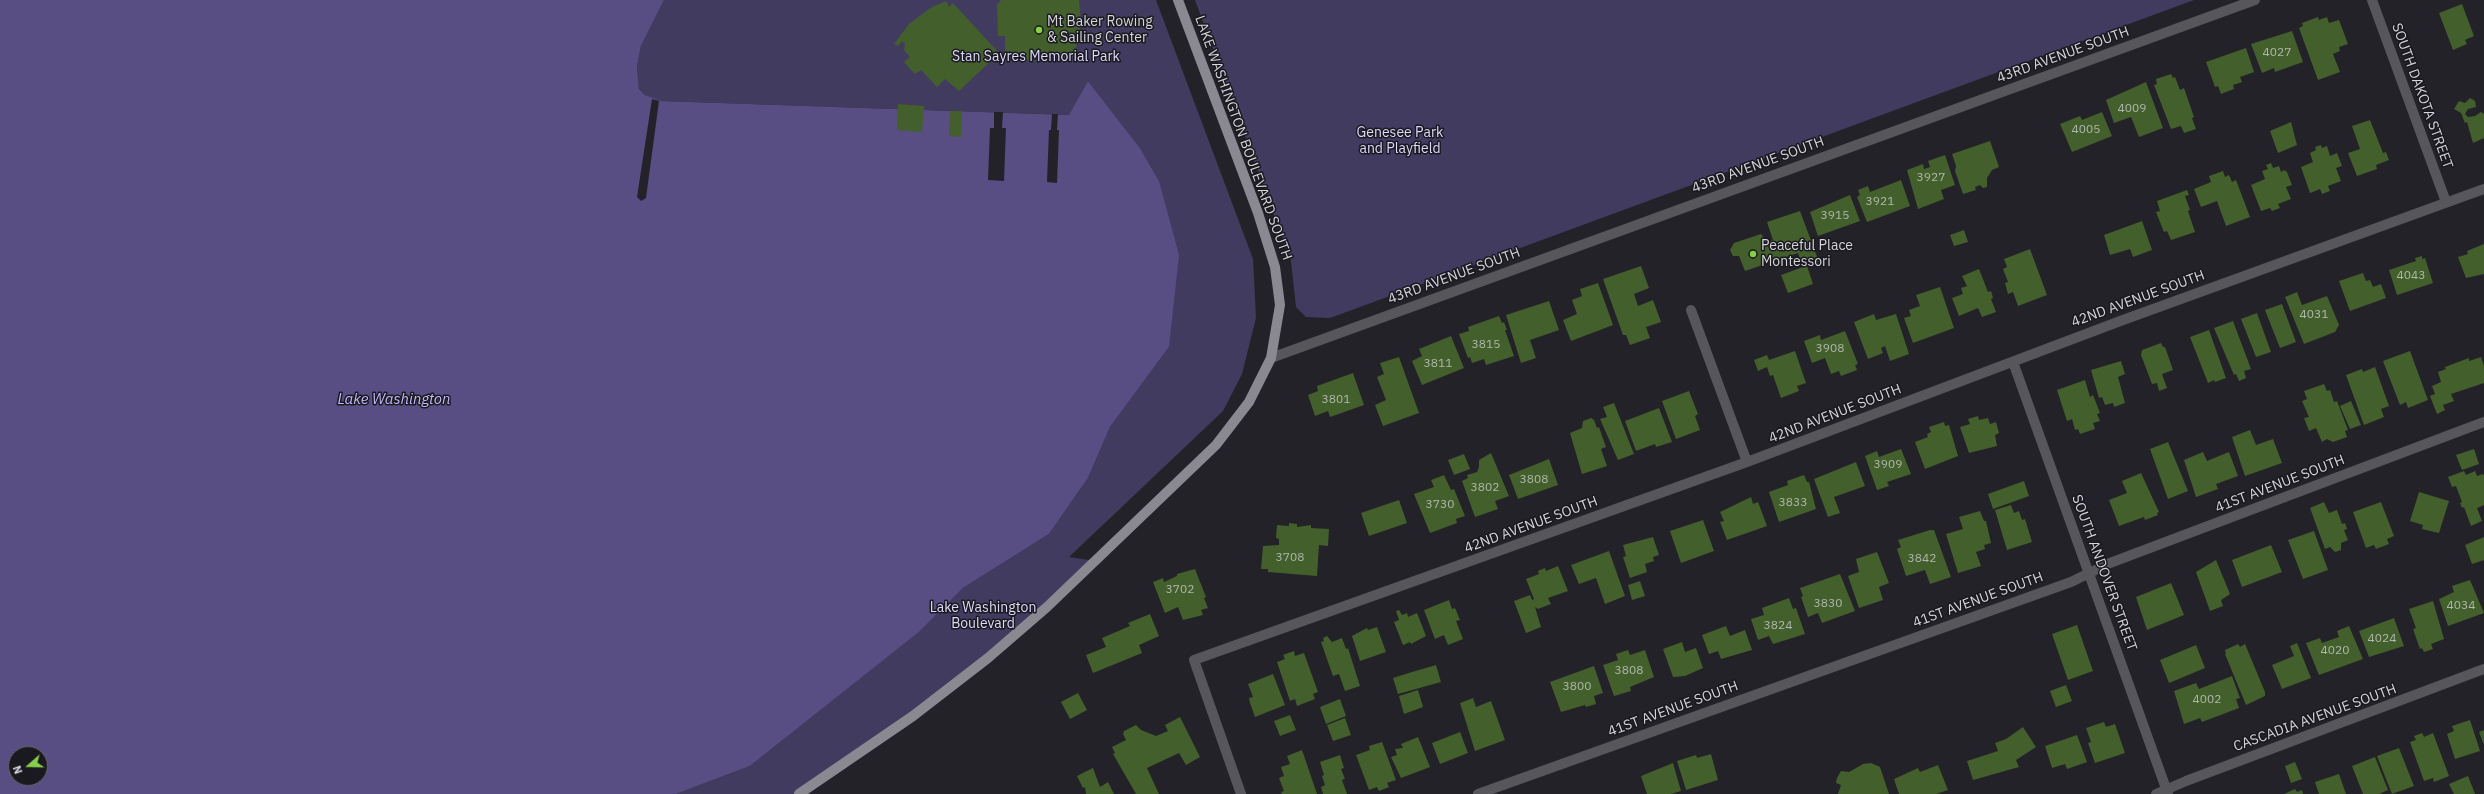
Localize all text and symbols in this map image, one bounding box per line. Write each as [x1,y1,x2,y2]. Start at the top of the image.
street label: LAKE WASHINGTON BOULEVARD SOUTH [1191,13,1295,263]
place label: Mt Baker Rowing & Sailing Center [1047,14,1153,46]
street label: SOUTH DAKOTA STREET [2388,21,2456,171]
street label: 43RD AVENUE SOUTH [1994,23,2132,87]
marker: Mt Baker Rowing & Sailing Center [1034,25,1044,35]
house number: 4027 [2263,46,2291,60]
park label: Stan Sayres Memorial Park [952,49,1120,65]
house number: 4009 [2118,102,2146,116]
house number: 4005 [2072,123,2100,137]
park label: Genesee Park and Playfield [1357,125,1443,158]
street label: 43RD AVENUE SOUTH [1689,133,1827,197]
house number: 3927 [1917,171,1945,185]
house number: 3921 [1866,195,1894,209]
house number: 3915 [1821,209,1849,223]
place label: Peaceful Place Montessori [1761,238,1853,270]
street label: 43RD AVENUE SOUTH [1385,244,1523,308]
marker: Peaceful Place Montessori [1748,249,1758,259]
street label: 42ND AVENUE SOUTH [2069,267,2207,331]
house number: 4043 [2397,269,2425,283]
house number: 4031 [2300,308,2328,322]
house number: 3815 [1472,338,1500,352]
house number: 3908 [1816,342,1844,356]
house number: 3811 [1424,357,1452,371]
street label: 42ND AVENUE SOUTH [1766,381,1904,447]
water label: Lake Washington [338,391,450,409]
house number: 3801 [1322,393,1350,407]
street label: 41ST AVENUE SOUTH [2213,452,2347,516]
house number: 3909 [1874,458,1902,472]
house number: 3808 [1520,473,1548,487]
house number: 3802 [1471,481,1499,495]
street label: 42ND AVENUE SOUTH [1462,493,1600,557]
street label: SOUTH ANDOVER STREET [2068,493,2140,653]
house number: 3833 [1779,496,1807,510]
house number: 3730 [1426,498,1454,512]
house number: 3708 [1276,551,1304,565]
house number: 3842 [1908,552,1936,566]
street label: 41ST AVENUE SOUTH [1911,569,2045,631]
house number: 3702 [1166,583,1194,597]
house number: 3830 [1814,597,1842,611]
house number: 4034 [2447,599,2475,613]
park label: Lake Washington Boulevard [930,600,1036,632]
house number: 3824 [1764,619,1792,633]
house number: 4024 [2368,632,2396,646]
house number: 4020 [2321,644,2349,658]
house number: 3808 [1615,664,1643,678]
street label: 41ST AVENUE SOUTH [1606,678,1740,740]
house number: 3800 [1563,680,1591,694]
street label: CASCADIA AVENUE SOUTH [2231,681,2399,755]
house number: 4002 [2193,693,2221,707]
north arrow [8,746,48,786]
text: N [10,764,26,776]

